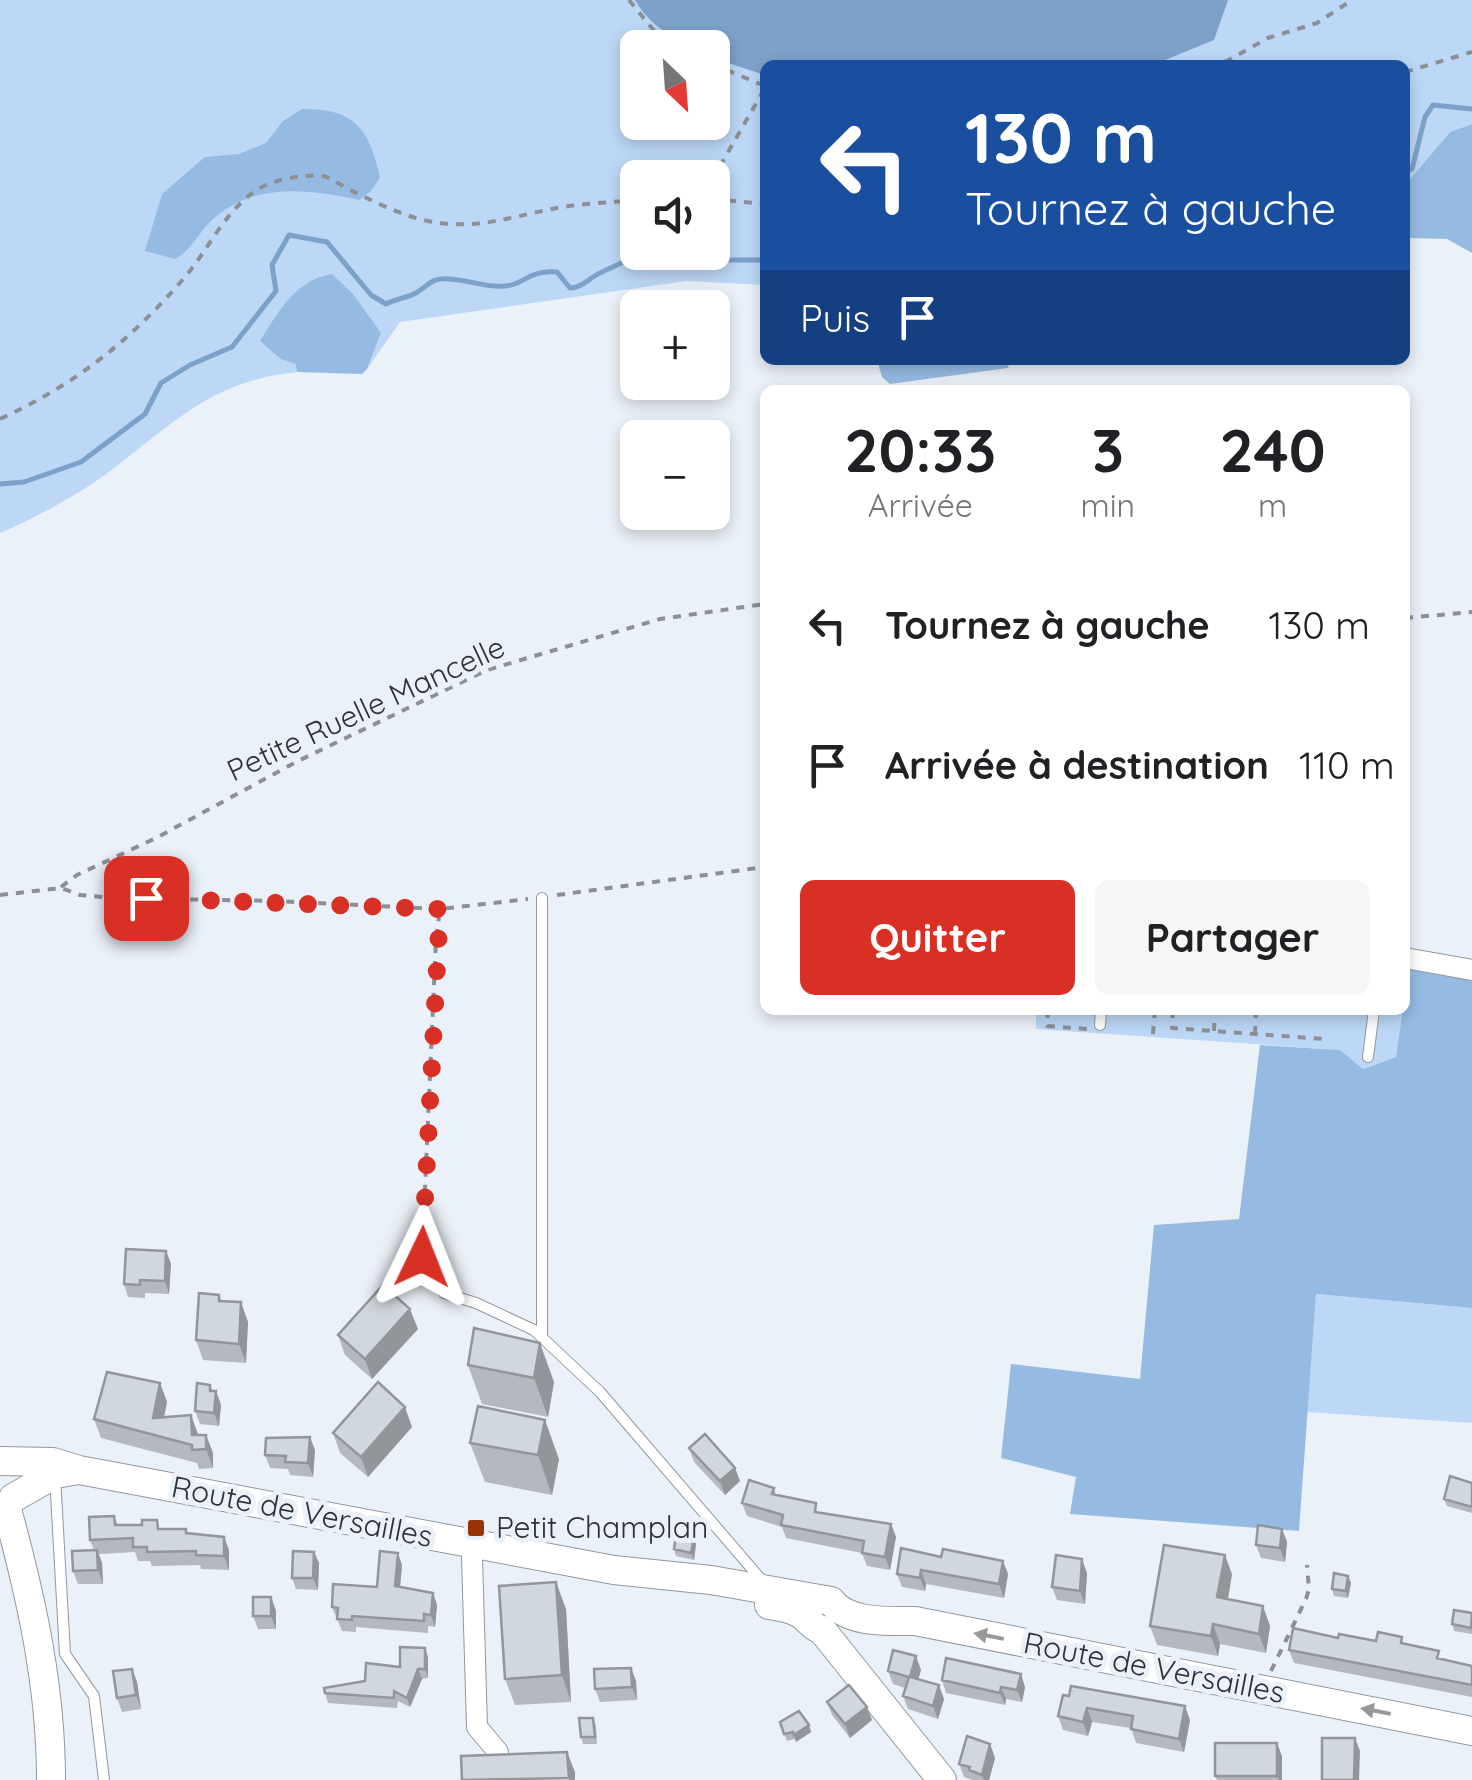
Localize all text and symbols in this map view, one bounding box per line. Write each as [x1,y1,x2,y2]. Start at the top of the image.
north arrow [620,30,730,140]
map controls [620,30,730,530]
text: 130 m [965,93,1157,181]
icon: left [800,100,930,230]
button: sound [620,160,730,270]
text: Tournez à gauche [965,180,1336,236]
button: + [620,290,730,400]
icon: arrive [890,290,945,345]
text: Puis [800,294,870,342]
text: 20:33 [844,412,996,487]
text: 3 [1092,412,1124,487]
text: 240 [1219,412,1326,487]
button: − [620,420,730,530]
text: Arrivée [868,485,973,525]
text: min [1081,485,1135,525]
text: m [1258,485,1287,525]
icon: left [800,598,855,653]
text: Tournez à gauche [885,601,1210,649]
text: 130 m [1268,601,1370,649]
street label: Petite Ruelle Mancelle [221,627,510,789]
icon: arrive [800,738,855,793]
text: Arrivée à destination [885,741,1269,789]
text: 110 m [1299,741,1395,789]
pin [104,856,189,941]
icon: arrive [119,871,174,926]
button: Quitter [800,880,1075,995]
button: Partager [1095,880,1370,995]
position arrow [370,1205,474,1309]
street label: Route de Versailles [169,1467,436,1555]
place label: Petit Champlan [496,1508,708,1546]
marker: Petit Champlan [465,1517,487,1539]
street label: Route de Versailles [1021,1623,1288,1711]
one-way arrow [973,1627,1004,1643]
one-way arrow [1361,1703,1392,1719]

